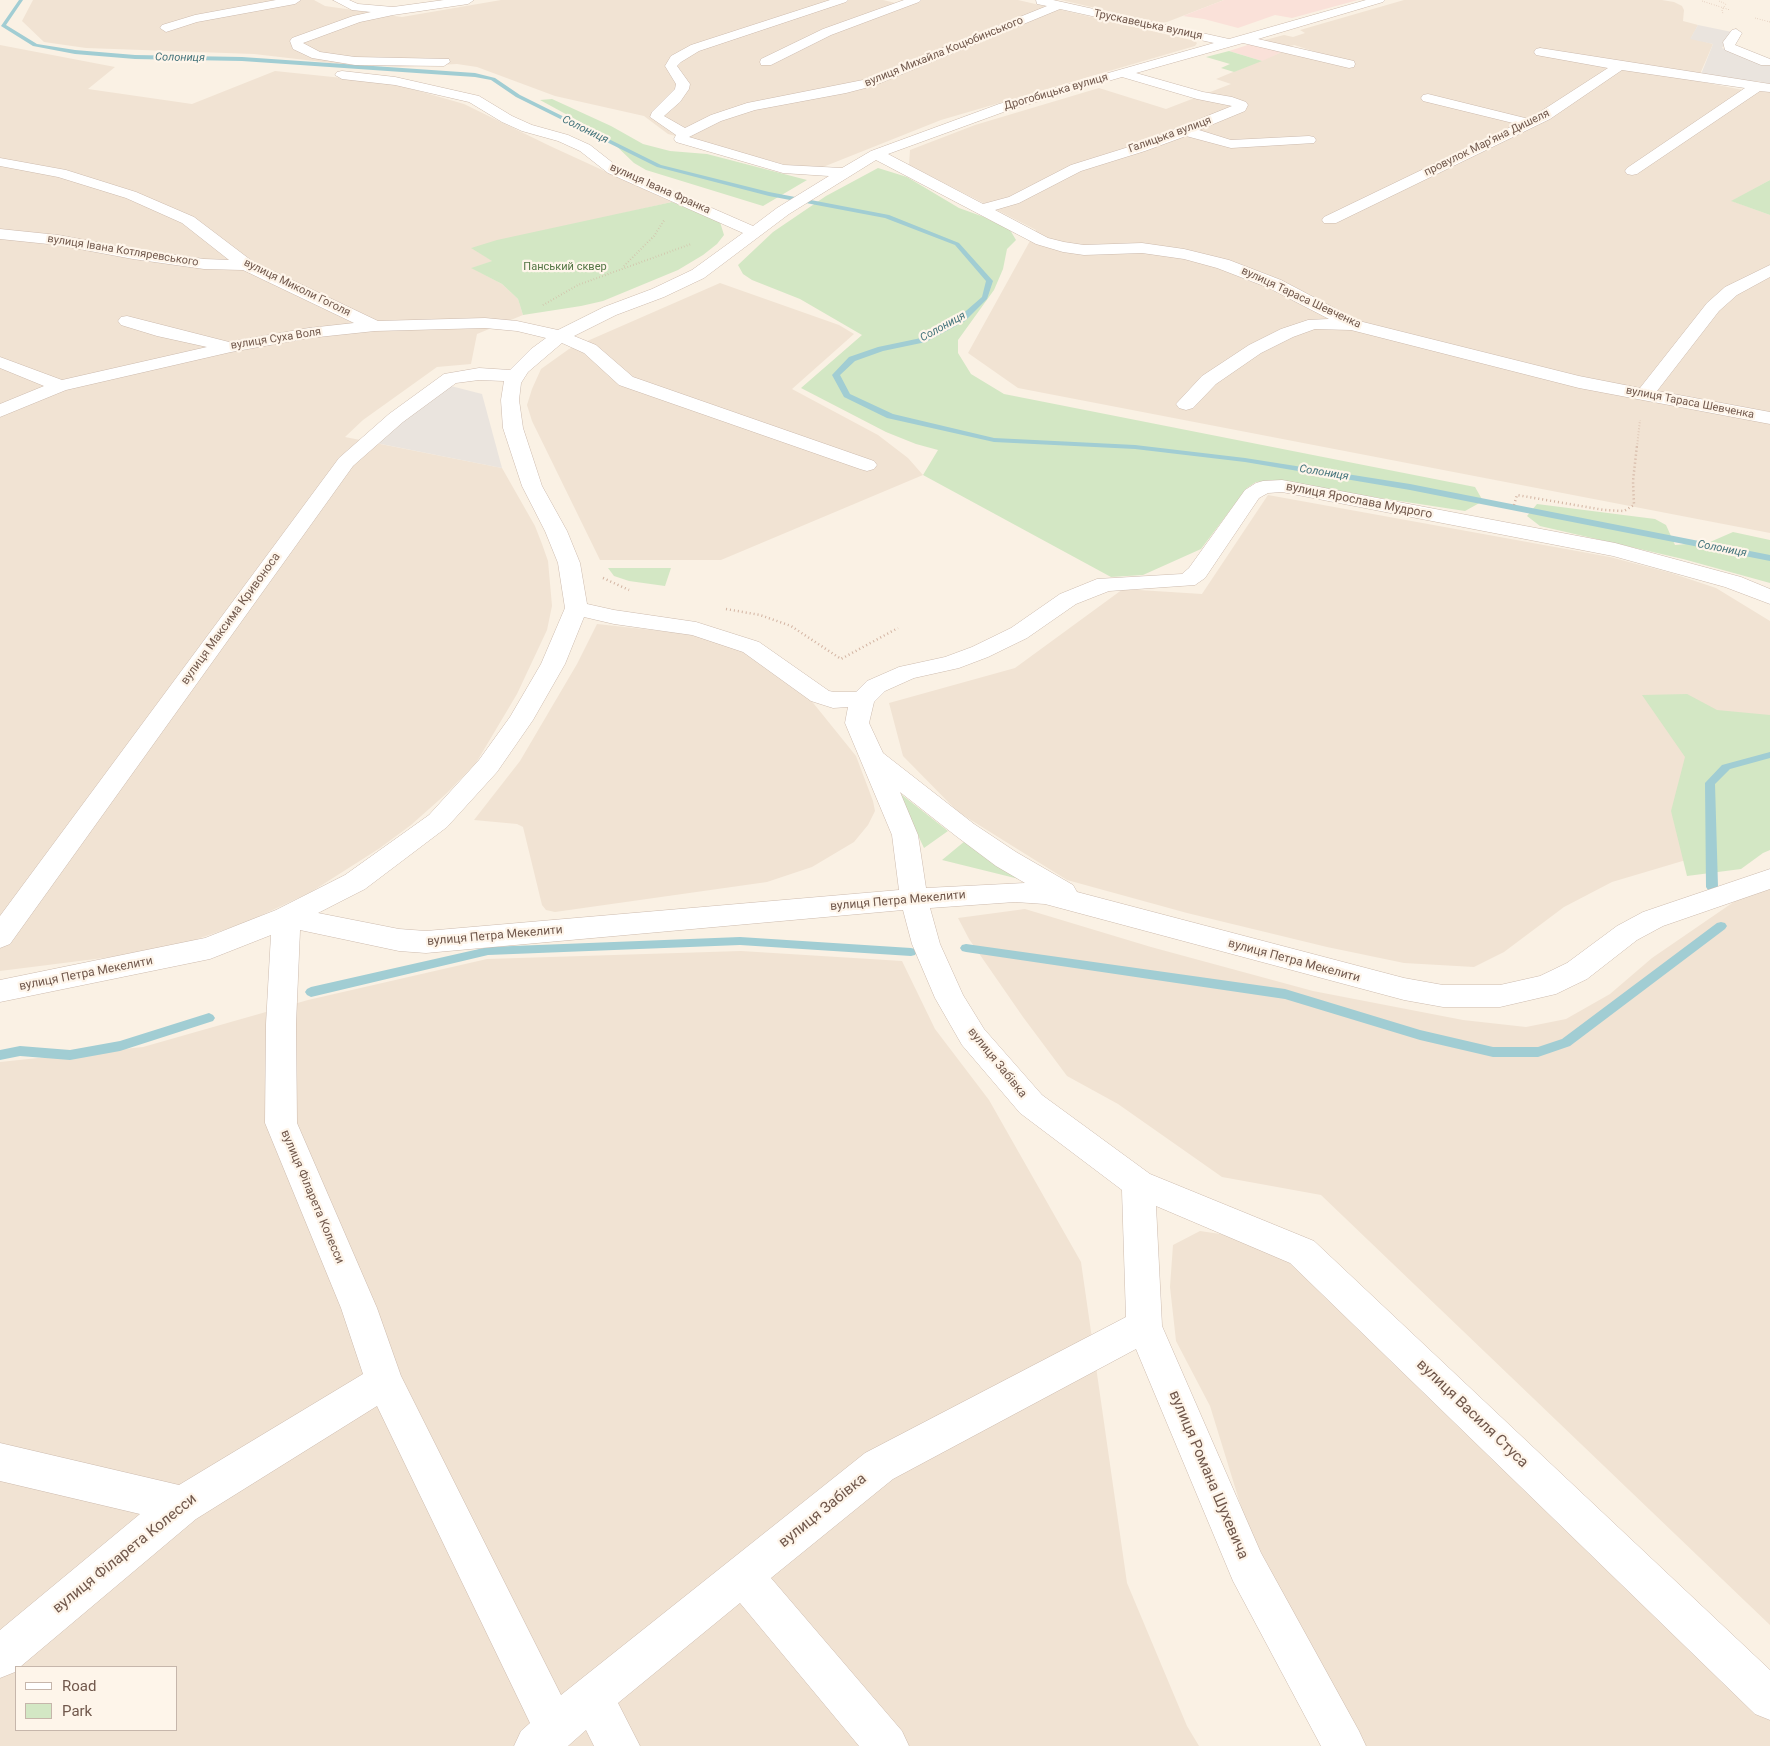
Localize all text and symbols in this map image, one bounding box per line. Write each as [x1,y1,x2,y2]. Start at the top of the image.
street label: Трускавецька вулиця [1092,7,1204,43]
street label: вулиця Михайла Коцюбинського [863,14,1025,90]
water label: Солониця [155,51,205,65]
street label: Дрогобицька вулиця [1002,71,1110,113]
street label: провулок Марʼяна Дишеля [1422,107,1552,179]
water label: Солониця [560,113,610,147]
street label: Галицька вулиця [1127,114,1213,156]
street label: вулиця Івана Франка [608,161,712,217]
street label: вулиця Івана Котляревського [46,233,200,269]
street label: вулиця Миколи Гоголя [241,256,353,320]
park label: Панський сквер [523,260,607,274]
street label: вулиця Тараса Шевченка [1239,264,1363,332]
water label: Солониця [918,309,968,345]
street label: вулиця Суха Воля [230,325,322,353]
street label: вулиця Тараса Шевченка [1625,384,1755,422]
water label: Солониця [1298,463,1350,483]
street label: вулиця Ярослава Мудрого [1285,480,1433,522]
water label: Солониця [1696,538,1748,560]
street label: вулиця Максима Кривоноса [178,550,284,688]
street label: вулиця Петра Мекелити [830,888,966,914]
street label: вулиця Петра Мекелити [427,923,563,949]
street label: вулиця Петра Мекелити [1227,936,1361,986]
street label: вулиця Петра Мекелити [18,954,154,994]
street label: вулиця Забівка [964,1025,1030,1101]
street label: вулиця Філарета Колесси [277,1128,347,1266]
street label: вулиця Василя Стуса [1412,1356,1532,1472]
street label: вулиця Романа Шухевича [1164,1388,1252,1562]
street label: вулиця Забівка [776,1470,870,1552]
street label: вулиця Філарета Колесси [49,1490,201,1618]
legend [15,1666,178,1731]
text: Road [62,1677,96,1695]
text: Park [62,1702,92,1720]

